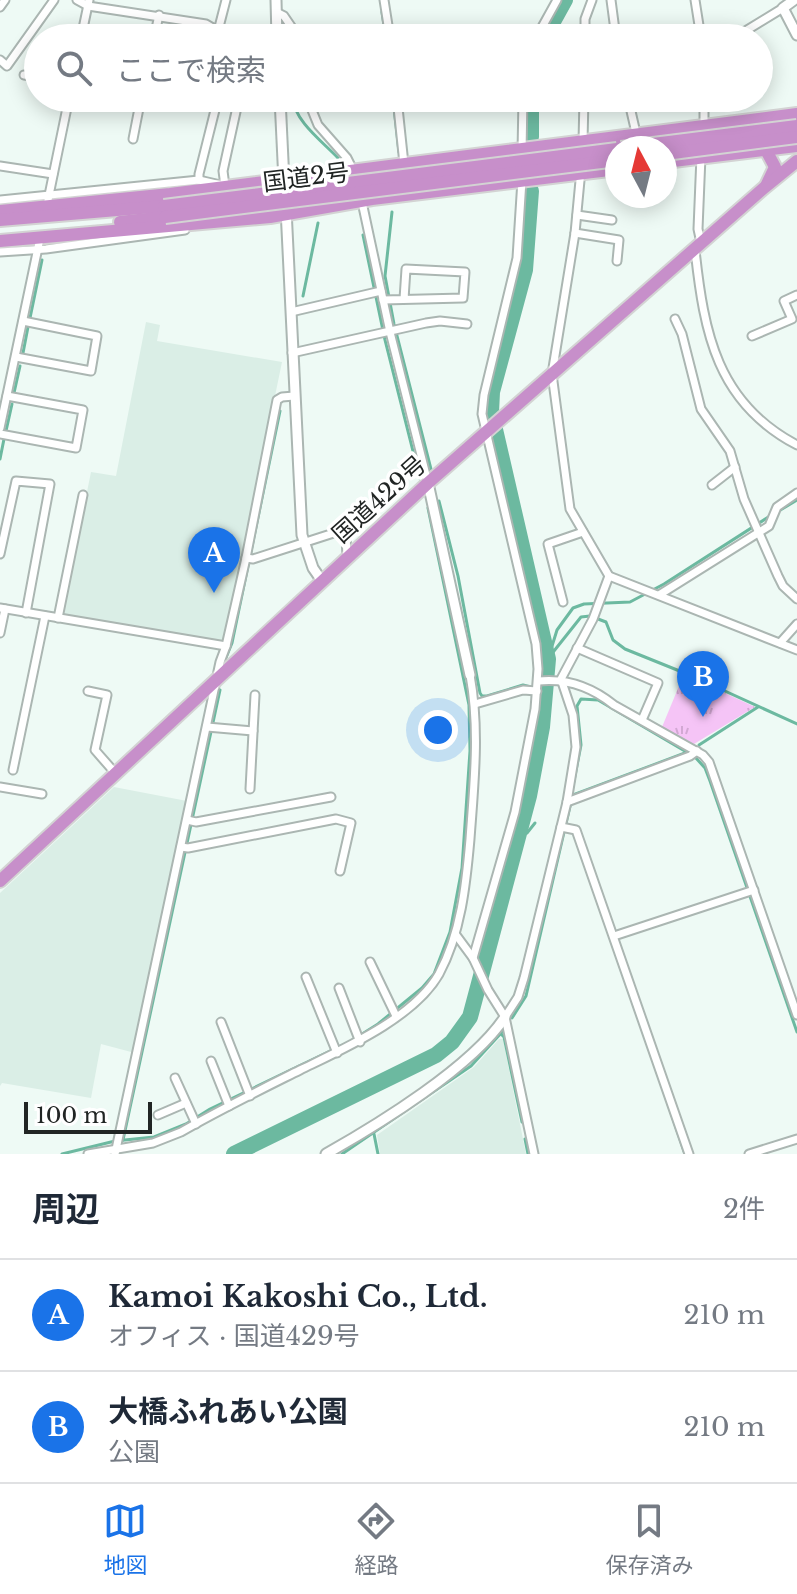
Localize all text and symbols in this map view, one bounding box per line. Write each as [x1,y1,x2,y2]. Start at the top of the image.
search box [24,24,773,112]
icon: search [52,46,96,90]
text: ここで検索 [116,52,266,89]
north arrow [605,136,677,208]
street label: 国道2号 [261,157,351,197]
street label: 国道429号 [326,449,432,549]
pin: A [188,527,240,593]
pin: B [677,651,729,717]
your location [418,710,458,750]
scale bar [24,1098,152,1134]
text: 100 m [36,1102,107,1129]
text: 周辺 [32,1188,100,1230]
text: 2件 [723,1193,765,1225]
text: Kamoi Kakoshi Co., Ltd. [108,1278,488,1315]
text: A [47,1299,69,1331]
text: 210 m [683,1299,765,1331]
text: オフィス · 国道429号 [108,1320,360,1352]
text: 大橋ふれあい公園 [108,1393,348,1430]
text: B [48,1411,68,1443]
text: 210 m [683,1411,765,1443]
text: 公園 [108,1436,160,1468]
tab: 地図 [103,1499,148,1579]
tab: 経路 [354,1499,399,1579]
tab: 保存済み [605,1499,694,1579]

